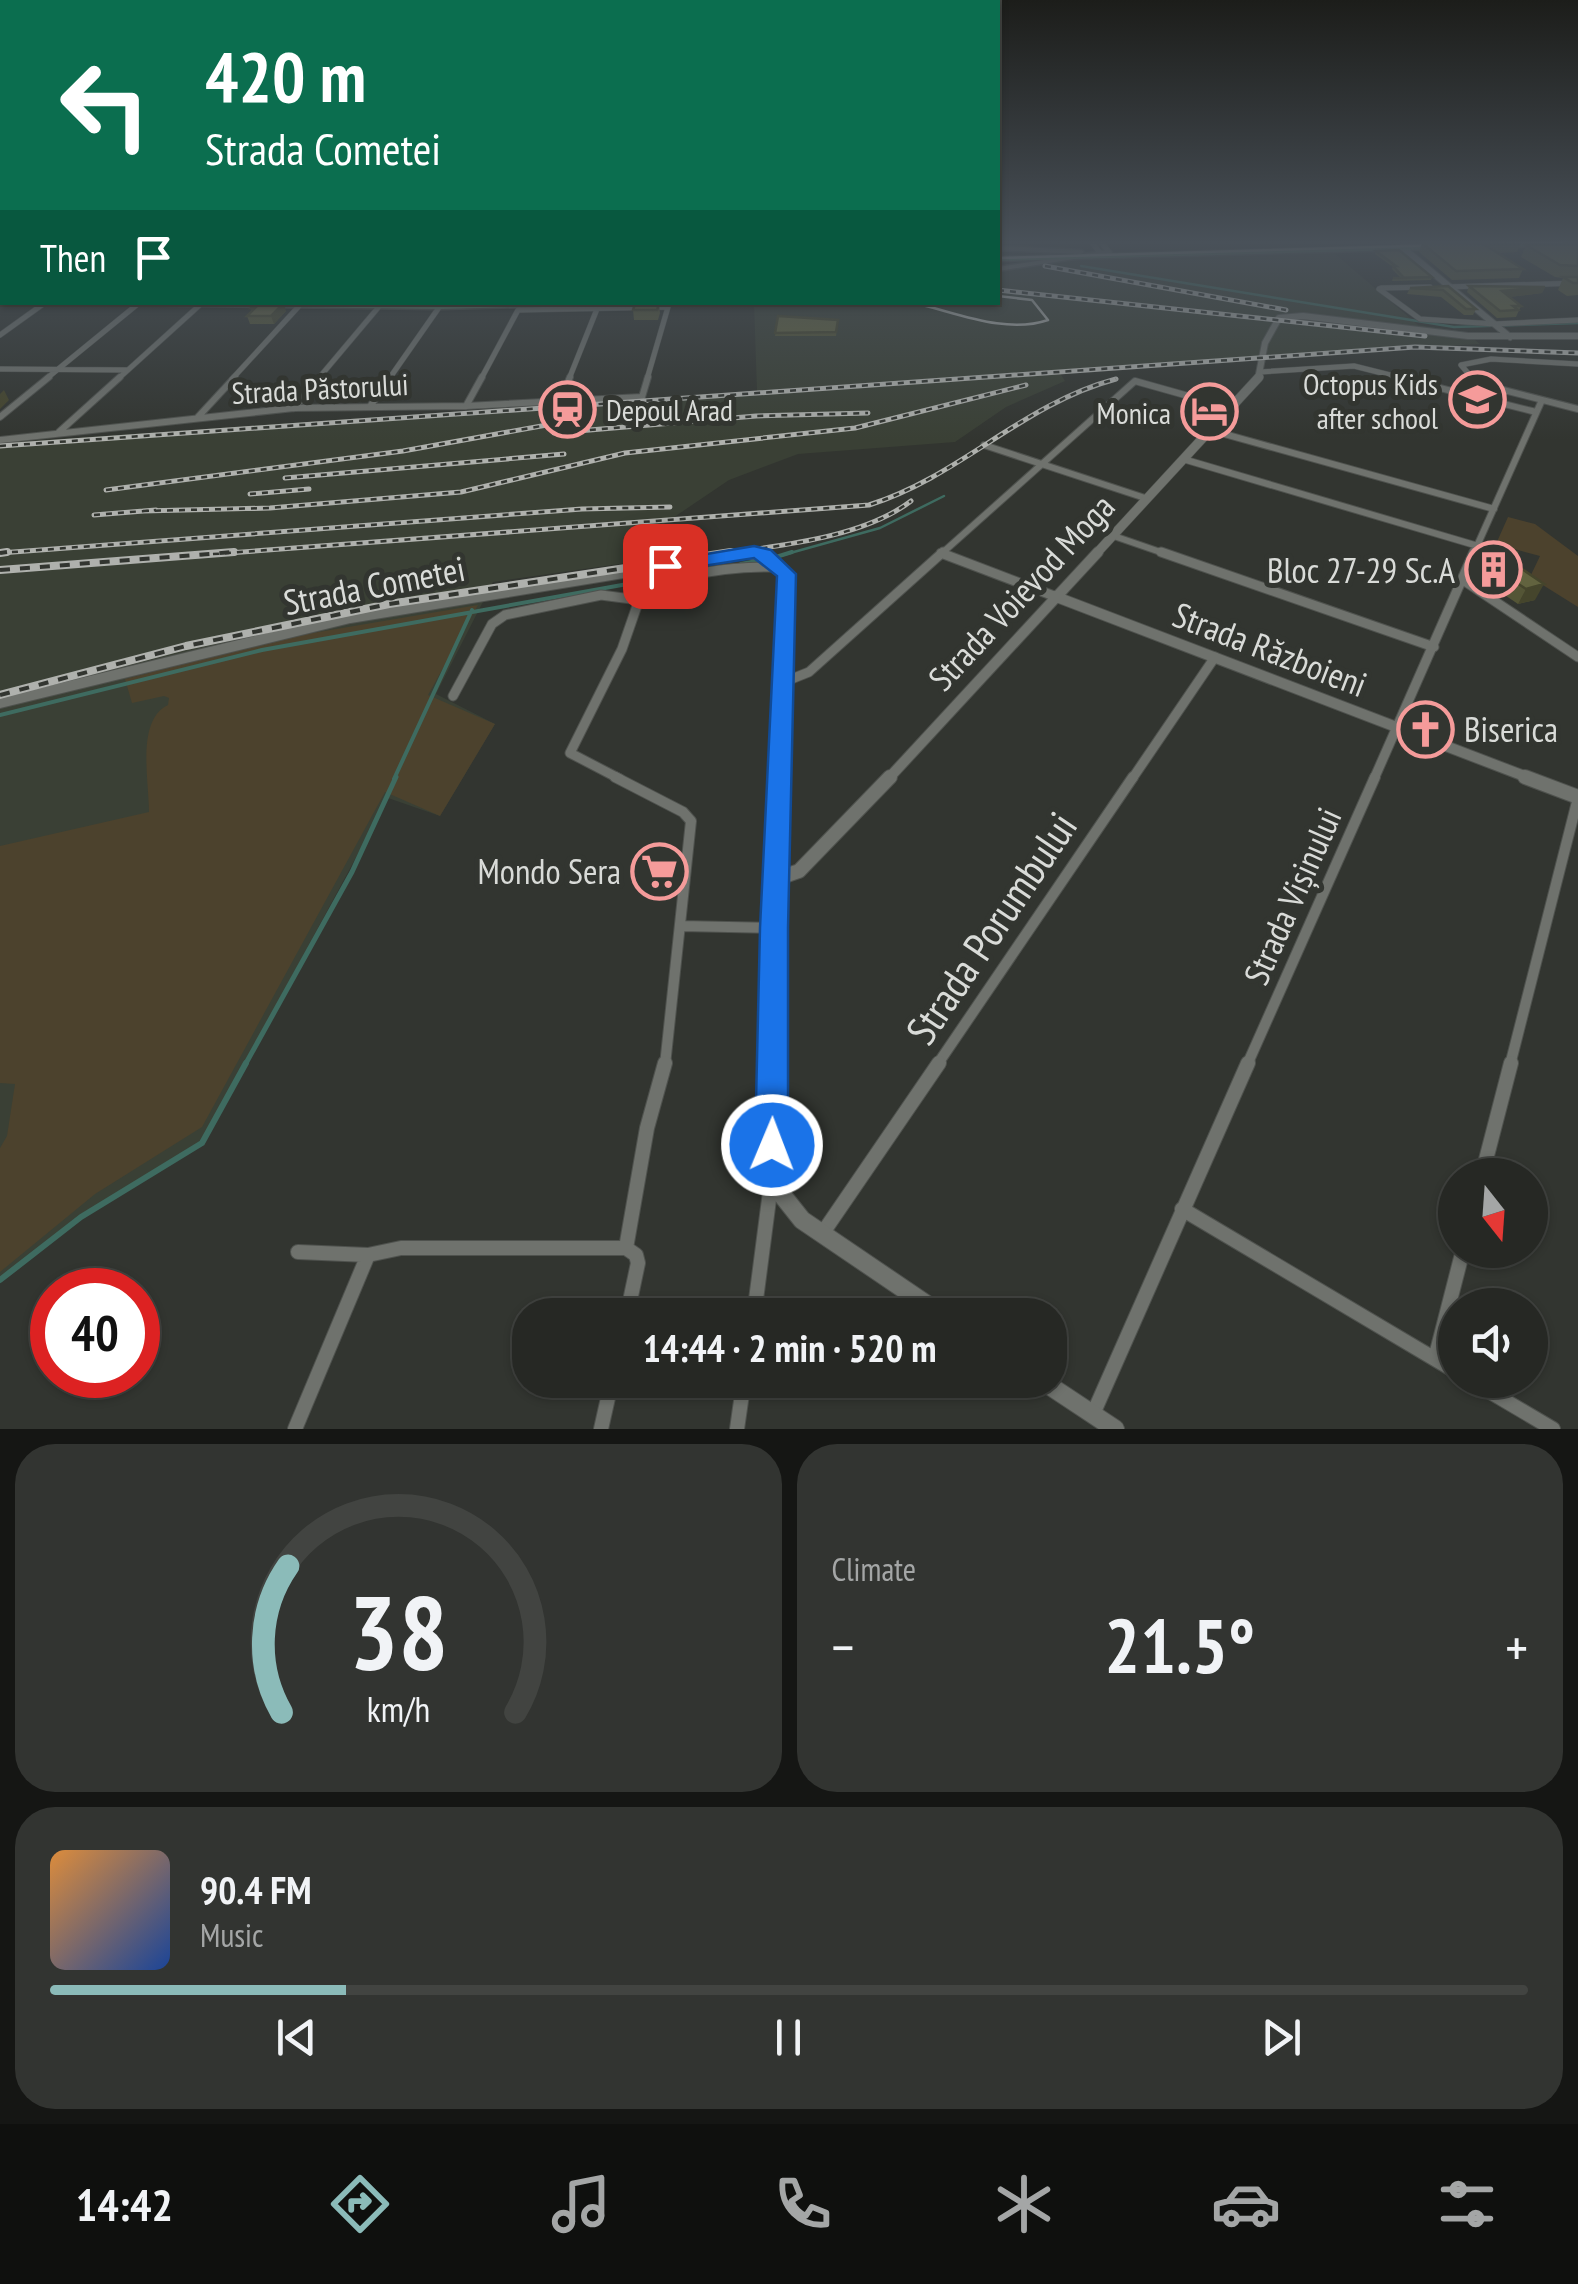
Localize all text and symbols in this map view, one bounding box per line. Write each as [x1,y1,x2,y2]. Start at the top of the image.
text: 420 m [205,31,366,121]
icon: left [40,40,170,170]
text: Strada Cometei [205,119,441,177]
icon: arrive [126,230,181,285]
text: Then [40,233,106,282]
street label: Strada Păstorului [231,364,409,412]
place label: Octopus Kids after school [1303,364,1438,437]
school or university icon: Octopus Kids after school [1447,370,1507,430]
station icon: Depoul Arad [537,379,597,439]
hotel icon: Monica [1180,382,1240,442]
place label: Depoul Arad [606,390,733,429]
place label: Monica [1097,393,1171,432]
street label: Strada Voievod Moga [918,484,1124,700]
pin [623,524,708,609]
icon: arrive [638,539,693,594]
building icon: Bloc 27-29 Sc.A [1464,540,1524,600]
street label: Strada Cometei [280,545,468,625]
place label: Bloc 27-29 Sc.A [1267,547,1455,593]
street label: Strada Războieni [1167,591,1373,707]
church icon: Biserica [1395,699,1455,759]
place label: Biserica [1464,706,1558,752]
street label: Strada Vișinului [1233,800,1351,992]
street label: Strada Porumbului [893,801,1089,1055]
supermarket icon: Mondo Sera [630,841,690,901]
place label: Mondo Sera [477,848,621,894]
position arrow [720,1093,824,1197]
north arrow [1438,1158,1548,1268]
map controls [1438,1158,1548,1398]
speed limit sign: 40 [30,1268,160,1398]
button: sound [1438,1288,1548,1398]
text: 14:44 · 2 min · 520 m [643,1323,936,1372]
text: Climate [832,1548,916,1590]
text: 38 [349,1564,448,1699]
text: 21.5° [1104,1597,1255,1694]
text: − [832,1611,854,1682]
text: + [1505,1611,1528,1682]
text: km/h [367,1686,430,1732]
text: 90.4 FM [200,1865,312,1914]
text: Music [200,1914,263,1956]
icon: previous [269,2010,324,2065]
icon: pause [761,2010,816,2065]
icon: next [1254,2010,1309,2065]
icon: directions [325,2169,395,2239]
icon: music [546,2169,616,2239]
icon: phone [768,2169,838,2239]
icon: climate [989,2169,1059,2239]
icon: car [1211,2169,1281,2239]
icon: filters [1432,2169,1502,2239]
text: 14:42 [76,2175,173,2233]

